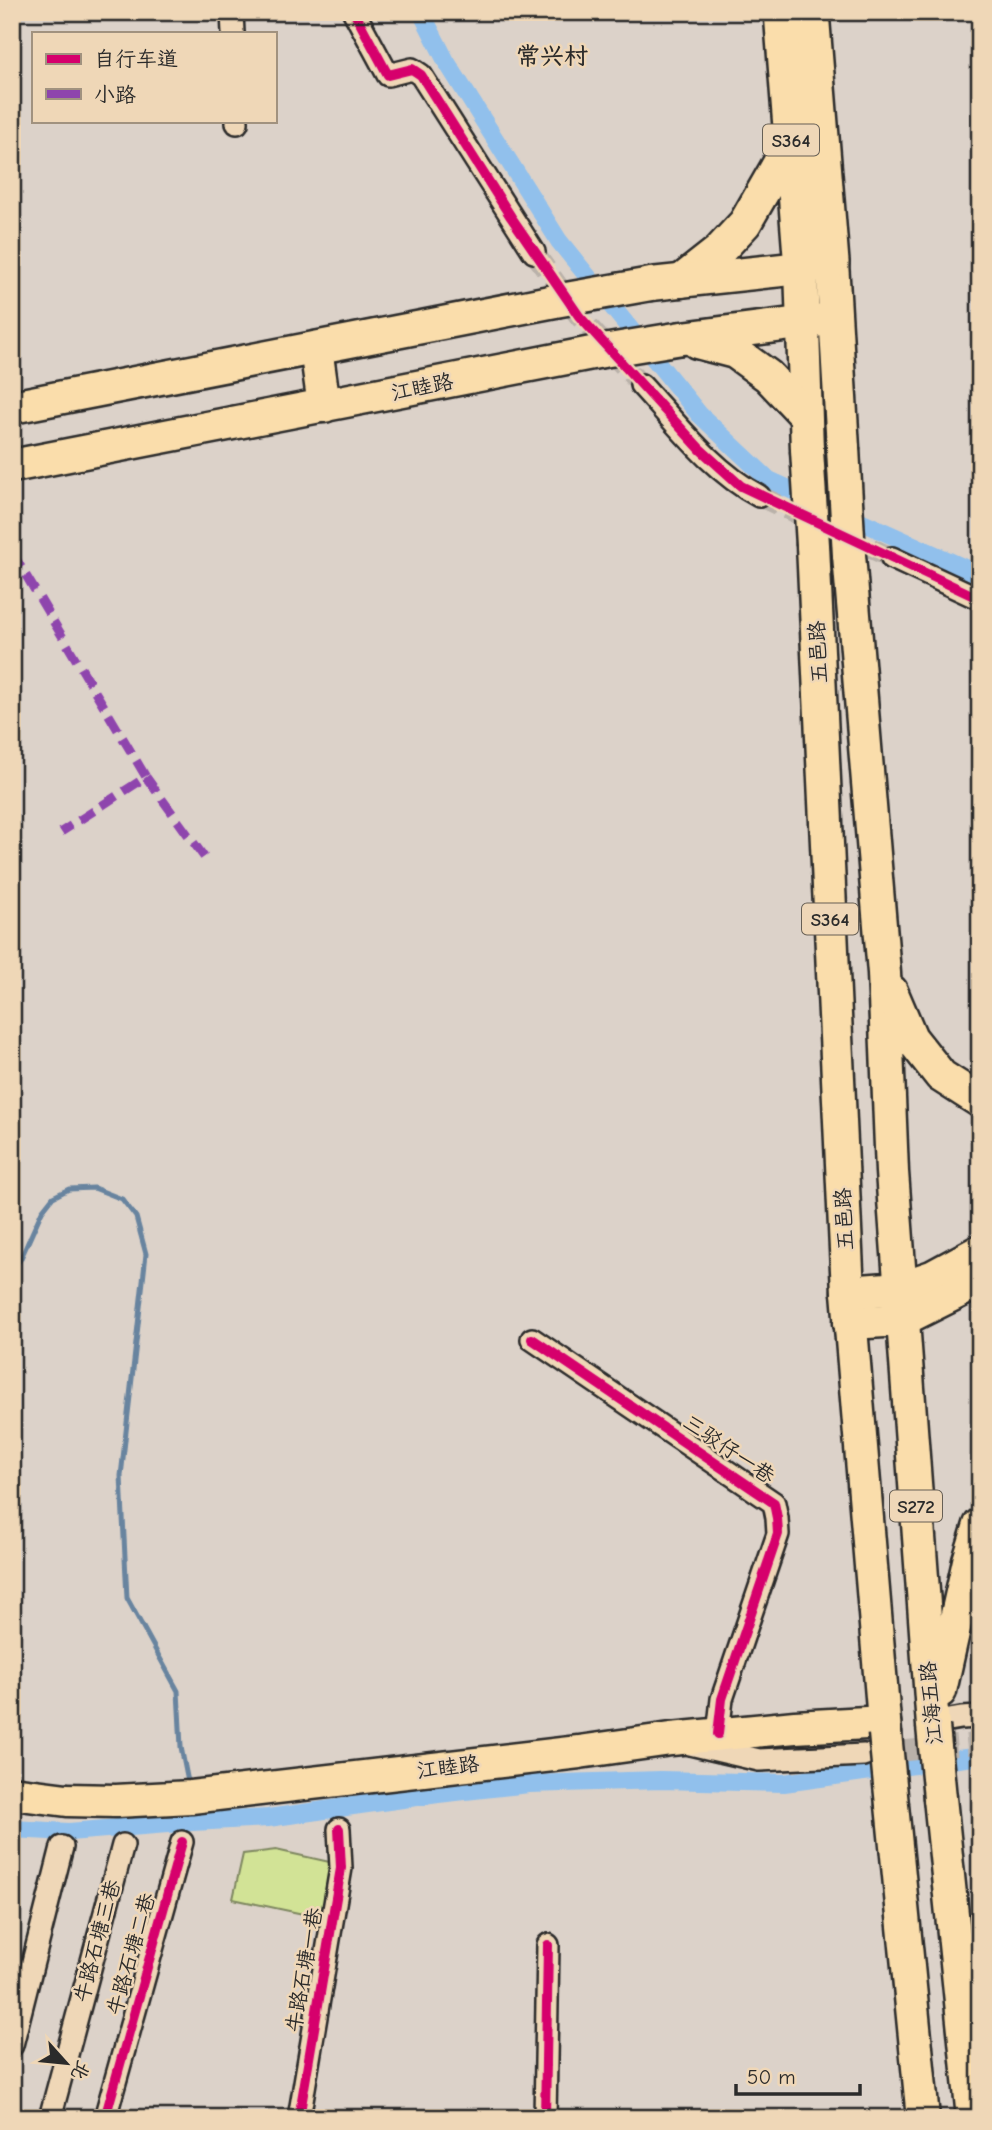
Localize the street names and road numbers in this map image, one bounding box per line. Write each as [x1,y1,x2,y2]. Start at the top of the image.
road number: S364 [763,124,819,156]
street label: 江睦路 [389,369,455,405]
street label: 五邑路 [804,620,832,684]
road number: S364 [802,903,858,934]
street label: 五邑路 [830,1187,858,1251]
street label: 三驳仔一巷 [679,1410,779,1488]
road number: S272 [890,1490,942,1522]
street label: 江海五路 [915,1660,947,1746]
street label: 江睦路 [415,1751,481,1783]
street label: 牛路石塘三巷 [69,1877,125,2005]
street label: 牛路石塘二巷 [102,1890,160,2018]
street label: 牛路石塘一巷 [281,1906,327,2034]

